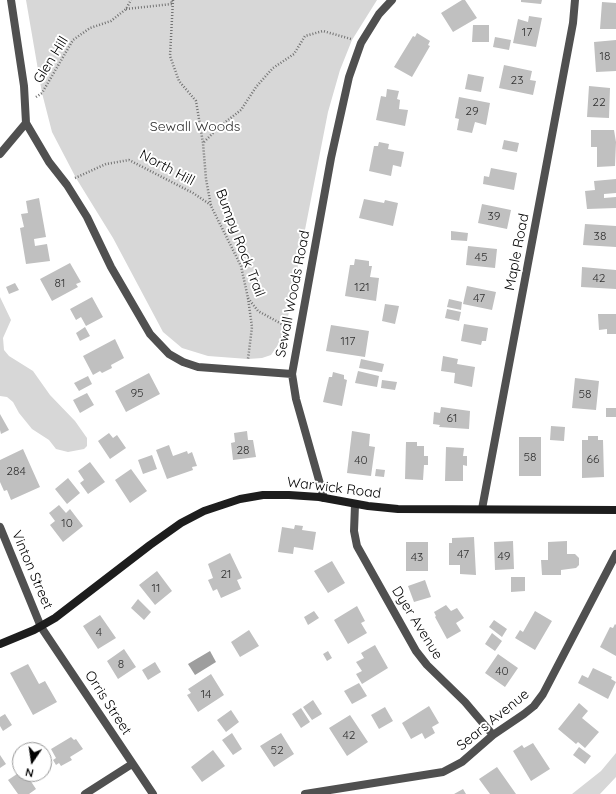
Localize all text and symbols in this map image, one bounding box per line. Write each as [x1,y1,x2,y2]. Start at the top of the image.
house number: 17 [522,25,532,39]
street label: Glen Hill [30,33,72,87]
house number: 18 [600,49,610,63]
house number: 23 [511,73,523,87]
house number: 22 [592,95,606,109]
house number: 29 [465,104,479,118]
park label: Sewall Woods [150,119,240,135]
street label: North Hill [137,146,197,190]
street label: Bumpy Rock Trail [212,187,268,299]
house number: 39 [488,209,500,223]
street label: Maple Road [501,212,533,292]
street label: Sewall Woods Road [272,229,314,359]
house number: 38 [594,229,606,243]
house number: 45 [475,250,487,264]
house number: 42 [593,271,605,285]
house number: 81 [55,276,65,290]
house number: 121 [354,280,370,294]
house number: 47 [473,291,485,305]
house number: 117 [340,334,356,348]
house number: 95 [130,386,144,400]
house number: 58 [578,387,592,401]
house number: 61 [447,411,457,425]
house number: 28 [236,443,250,457]
house number: 58 [523,450,537,464]
house number: 66 [587,452,599,466]
house number: 40 [354,453,368,467]
house number: 284 [6,464,26,478]
street label: Warwick Road [286,474,382,502]
house number: 10 [61,516,73,530]
street label: Vinton Street [8,528,56,612]
house number: 47 [457,547,469,561]
house number: 49 [498,549,510,563]
house number: 43 [411,550,423,564]
house number: 21 [220,567,232,581]
house number: 11 [152,581,160,595]
street label: Dyer Avenue [388,583,446,663]
house number: 4 [96,625,102,639]
house number: 8 [118,657,124,671]
house number: 40 [495,664,509,678]
street label: Orris Street [81,668,135,738]
street label: Sears Avenue [454,686,532,754]
house number: 14 [201,687,211,701]
house number: 42 [343,728,355,742]
north arrow [12,742,52,782]
house number: 52 [270,743,284,757]
text: N [24,765,35,780]

